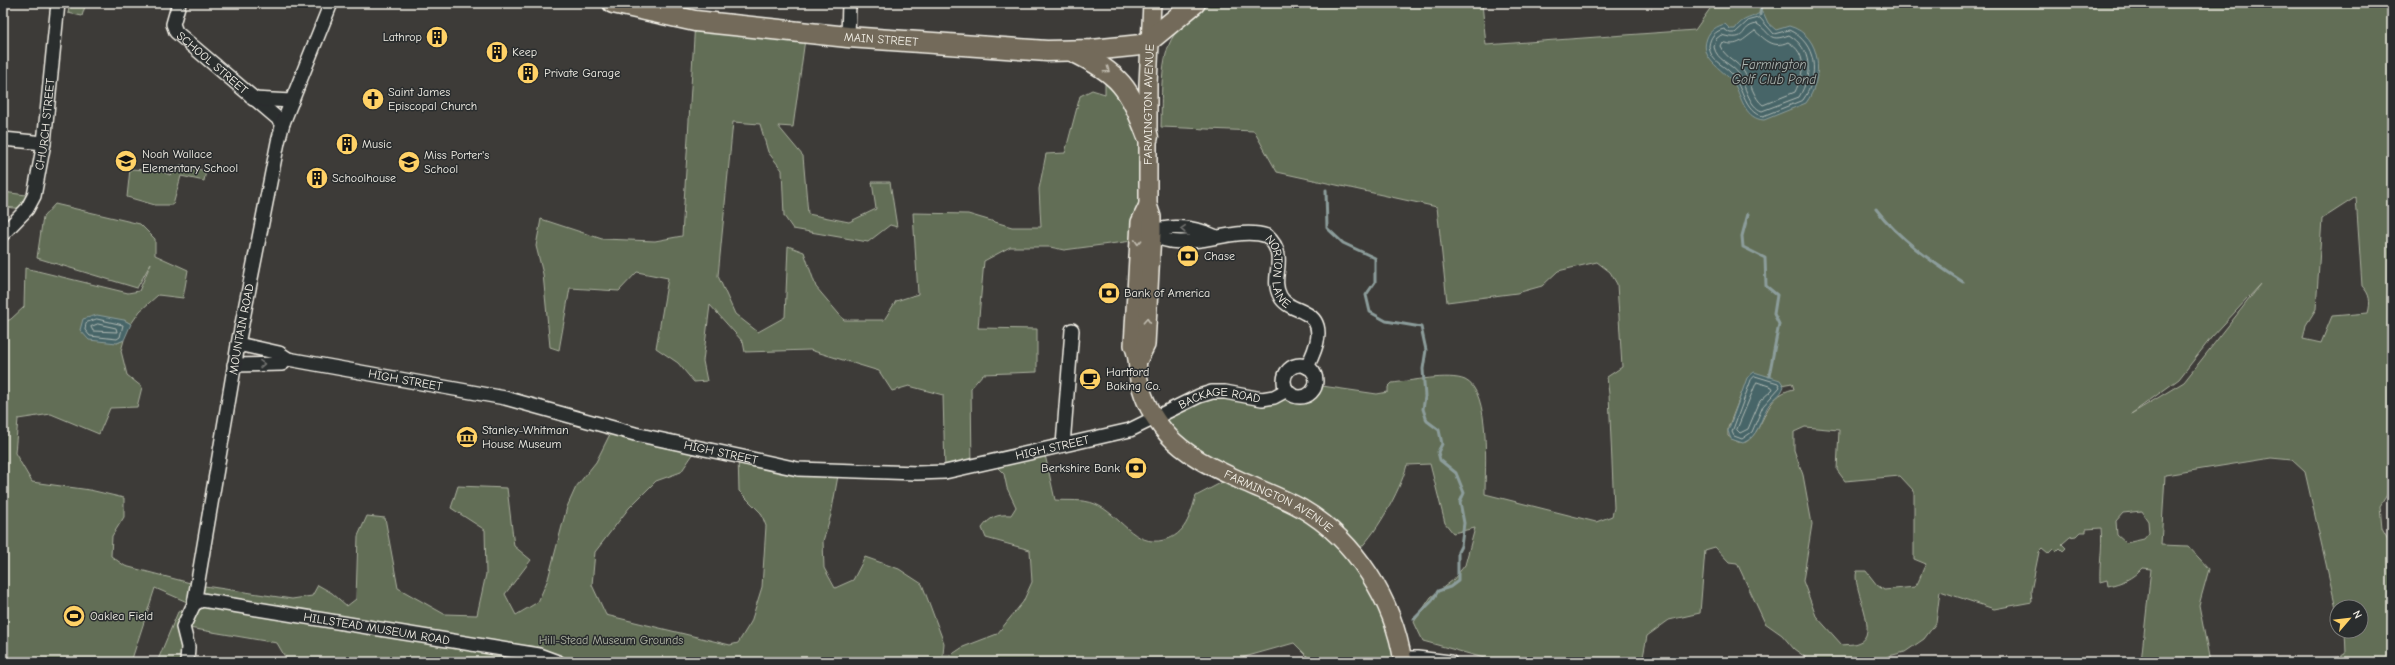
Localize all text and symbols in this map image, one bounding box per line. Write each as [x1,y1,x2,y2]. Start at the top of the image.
building icon: Lathrop [424,24,450,50]
street label: SCHOOL STREET [174,29,251,97]
place label: Lathrop [383,30,422,44]
street label: MAIN STREET [843,30,920,49]
building icon: Keep [484,39,510,65]
street label: FARMINGTON AVENUE [1141,44,1157,165]
place label: Keep [512,45,537,59]
water label: Farmington Golf Club Pond [1732,57,1817,87]
building icon: Private Garage [515,60,541,86]
one-way arrow [1102,65,1109,72]
place label: Private Garage [544,66,620,80]
street label: CHURCH STREET [32,77,57,171]
place label: Saint James Episcopal Church [388,85,477,113]
church icon: Saint James Episcopal Church [360,86,386,112]
building icon: Music [334,131,360,157]
place label: Music [362,137,392,151]
place label: Noah Wallace Elementary School [142,147,238,175]
school or university icon: Noah Wallace Elementary School [113,148,139,174]
place label: Miss Porter's School [424,148,489,176]
school or university icon: Miss Porter's School [396,149,422,175]
building icon: Schoolhouse [304,165,330,191]
place label: Schoolhouse [332,171,396,185]
one-way arrow [1180,224,1186,233]
street label: NORTON LANE [1263,232,1293,311]
one-way arrow [1134,239,1143,246]
bank icon: Chase [1175,243,1201,269]
place label: Chase [1204,249,1235,263]
bank icon: Bank of America [1096,280,1122,306]
street label: MOUNTAIN ROAD [226,283,257,376]
place label: Bank of America [1124,286,1210,300]
one-way arrow [1143,318,1151,324]
one-way arrow [259,360,265,369]
place label: Hartford Baking Co. [1106,365,1161,393]
cafe icon: Hartford Baking Co. [1077,366,1103,392]
street label: HIGH STREET [367,367,444,394]
street label: BACKAGE ROAD [1176,385,1262,412]
place label: Stanley-Whitman House Museum [482,423,569,451]
museum icon: Stanley-Whitman House Museum [454,424,480,450]
street label: HIGH STREET [1014,432,1091,463]
street label: HIGH STREET [683,438,760,467]
bank icon: Berkshire Bank [1123,455,1149,481]
place label: Berkshire Bank [1041,461,1120,475]
street label: FARMINGTON AVENUE [1222,467,1336,535]
north arrow [2329,599,2369,639]
sports icon: Oaklea Field [61,603,87,629]
text: N [2350,608,2365,621]
place label: Oaklea Field [90,609,153,623]
street label: HILLSTEAD MUSEUM ROAD [303,610,451,647]
park label: Hill-Stead Museum Grounds [539,633,683,647]

